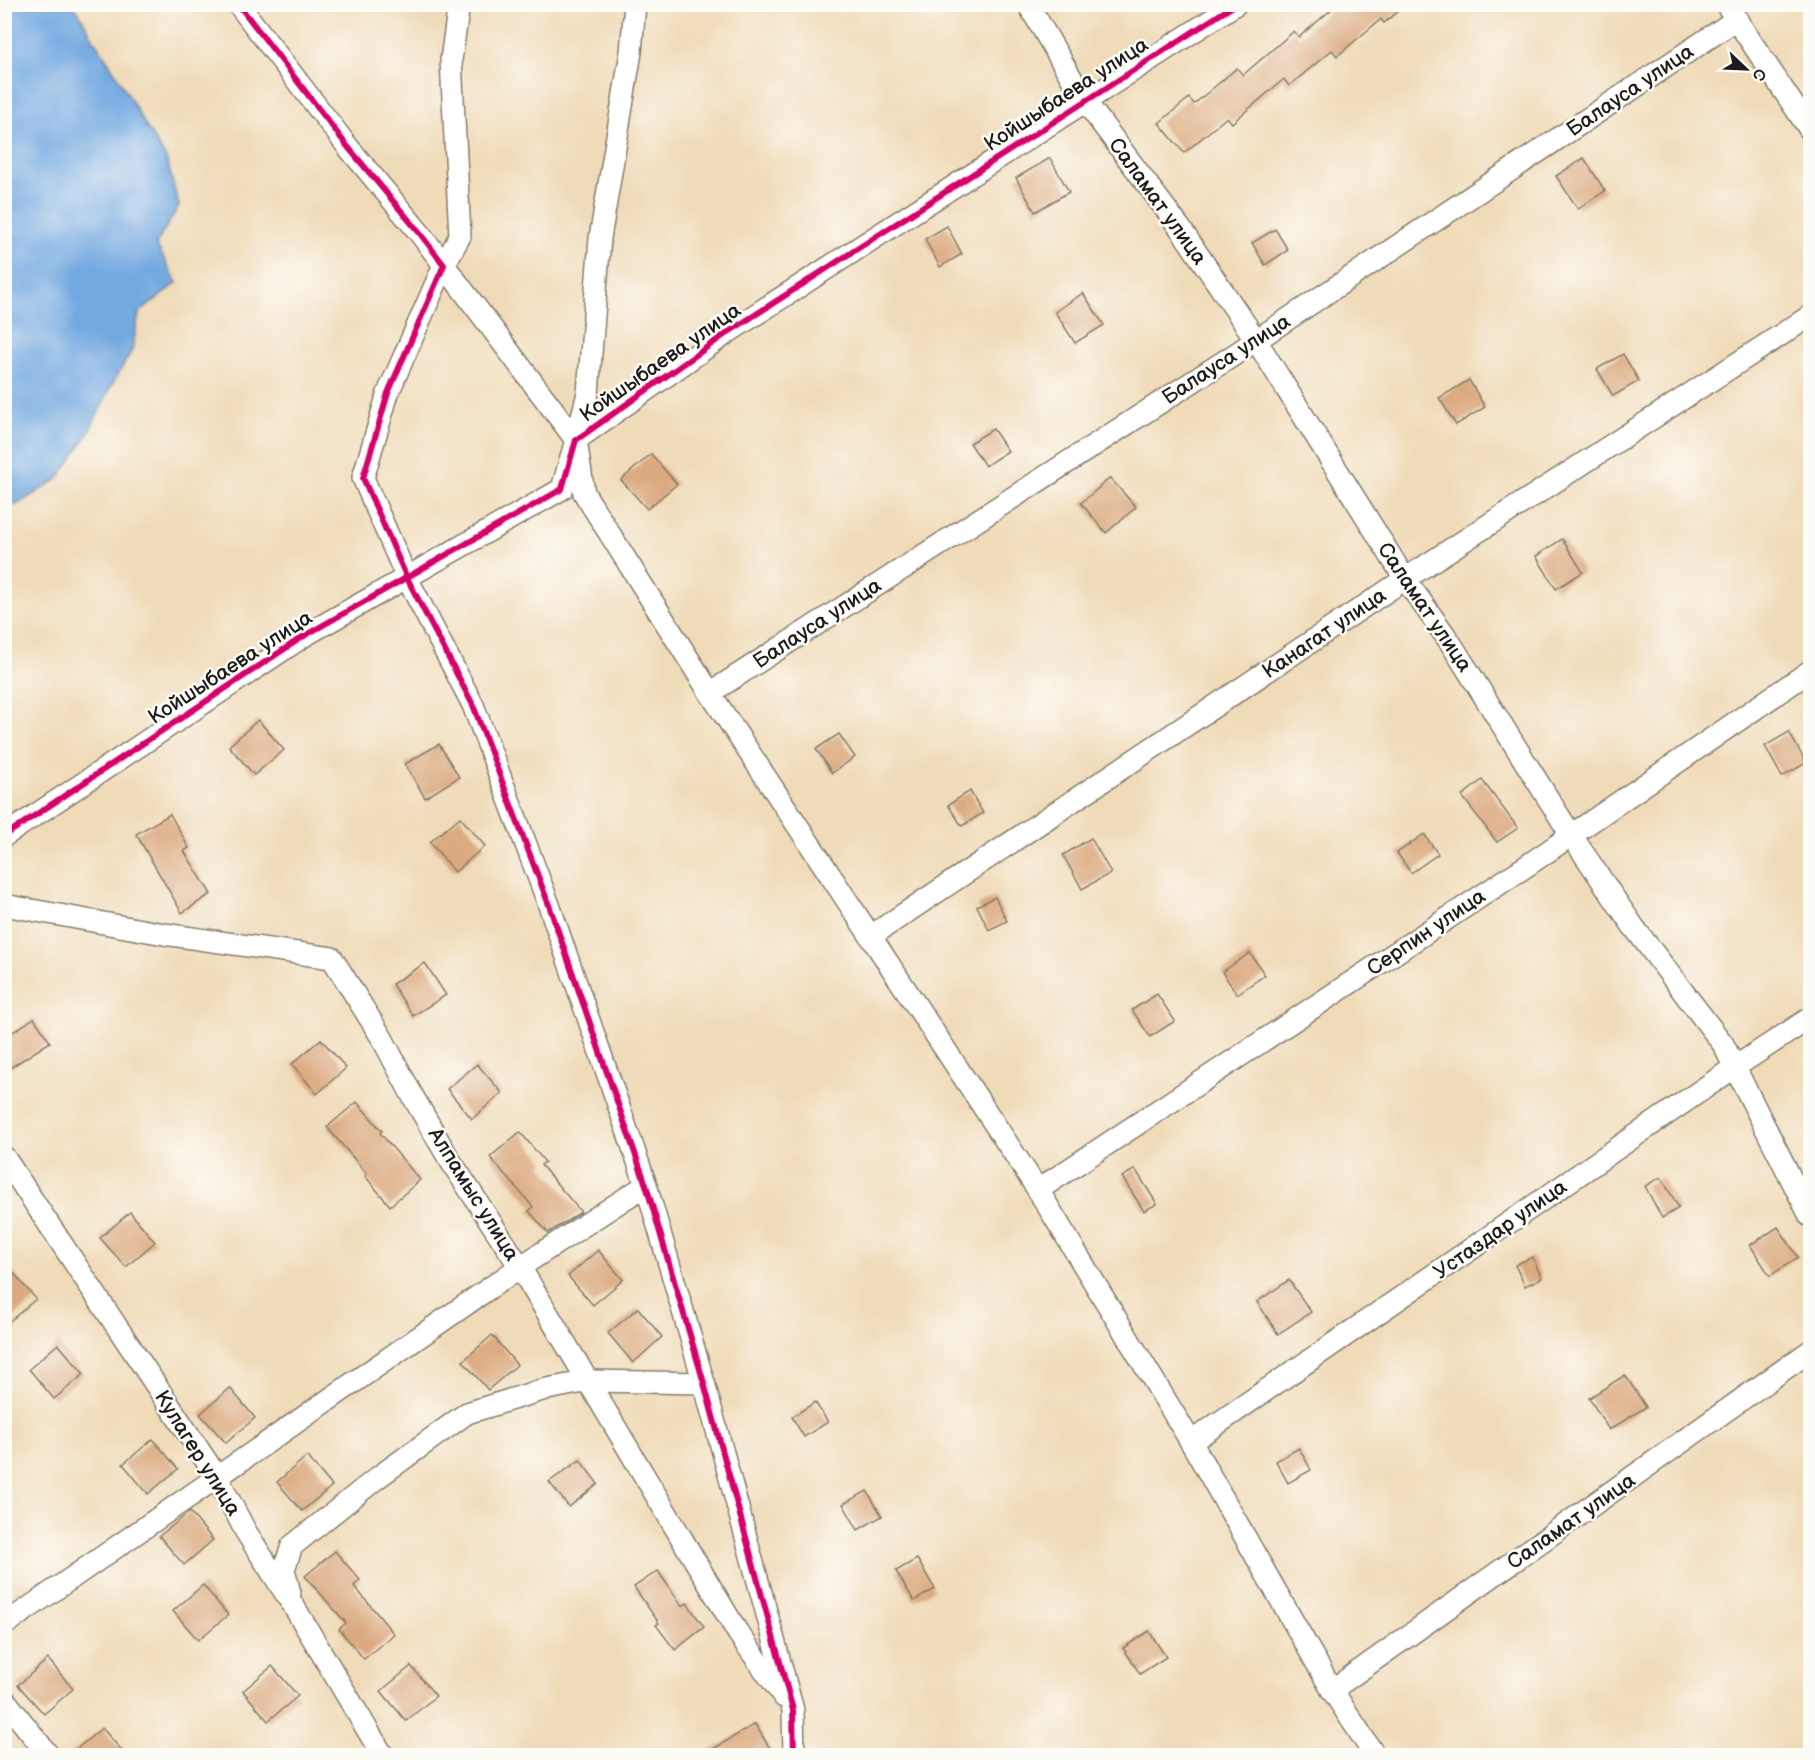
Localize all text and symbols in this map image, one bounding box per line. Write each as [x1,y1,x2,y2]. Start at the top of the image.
street label: Койшыбаева улица [980,32,1153,157]
street label: Балауса улица [1562,38,1699,142]
north arrow [1716,39,1776,99]
text: С [1748,65,1769,83]
street label: Саламат улица [1103,133,1212,270]
street label: Койшыбаева улица [575,297,746,427]
street label: Балауса улица [1158,308,1295,410]
street label: Саламат улица [1372,538,1477,677]
street label: Балауса улица [749,572,886,674]
street label: Канагат улица [1258,582,1391,684]
street label: Койшыбаева улица [144,605,317,730]
street label: Серпин улица [1362,883,1491,981]
street label: Алпамыс улица [422,1122,525,1266]
street label: Устаздар улица [1429,1174,1572,1285]
street label: Кулагер улица [149,1386,246,1521]
street label: Саламат улица [1502,1468,1641,1575]

